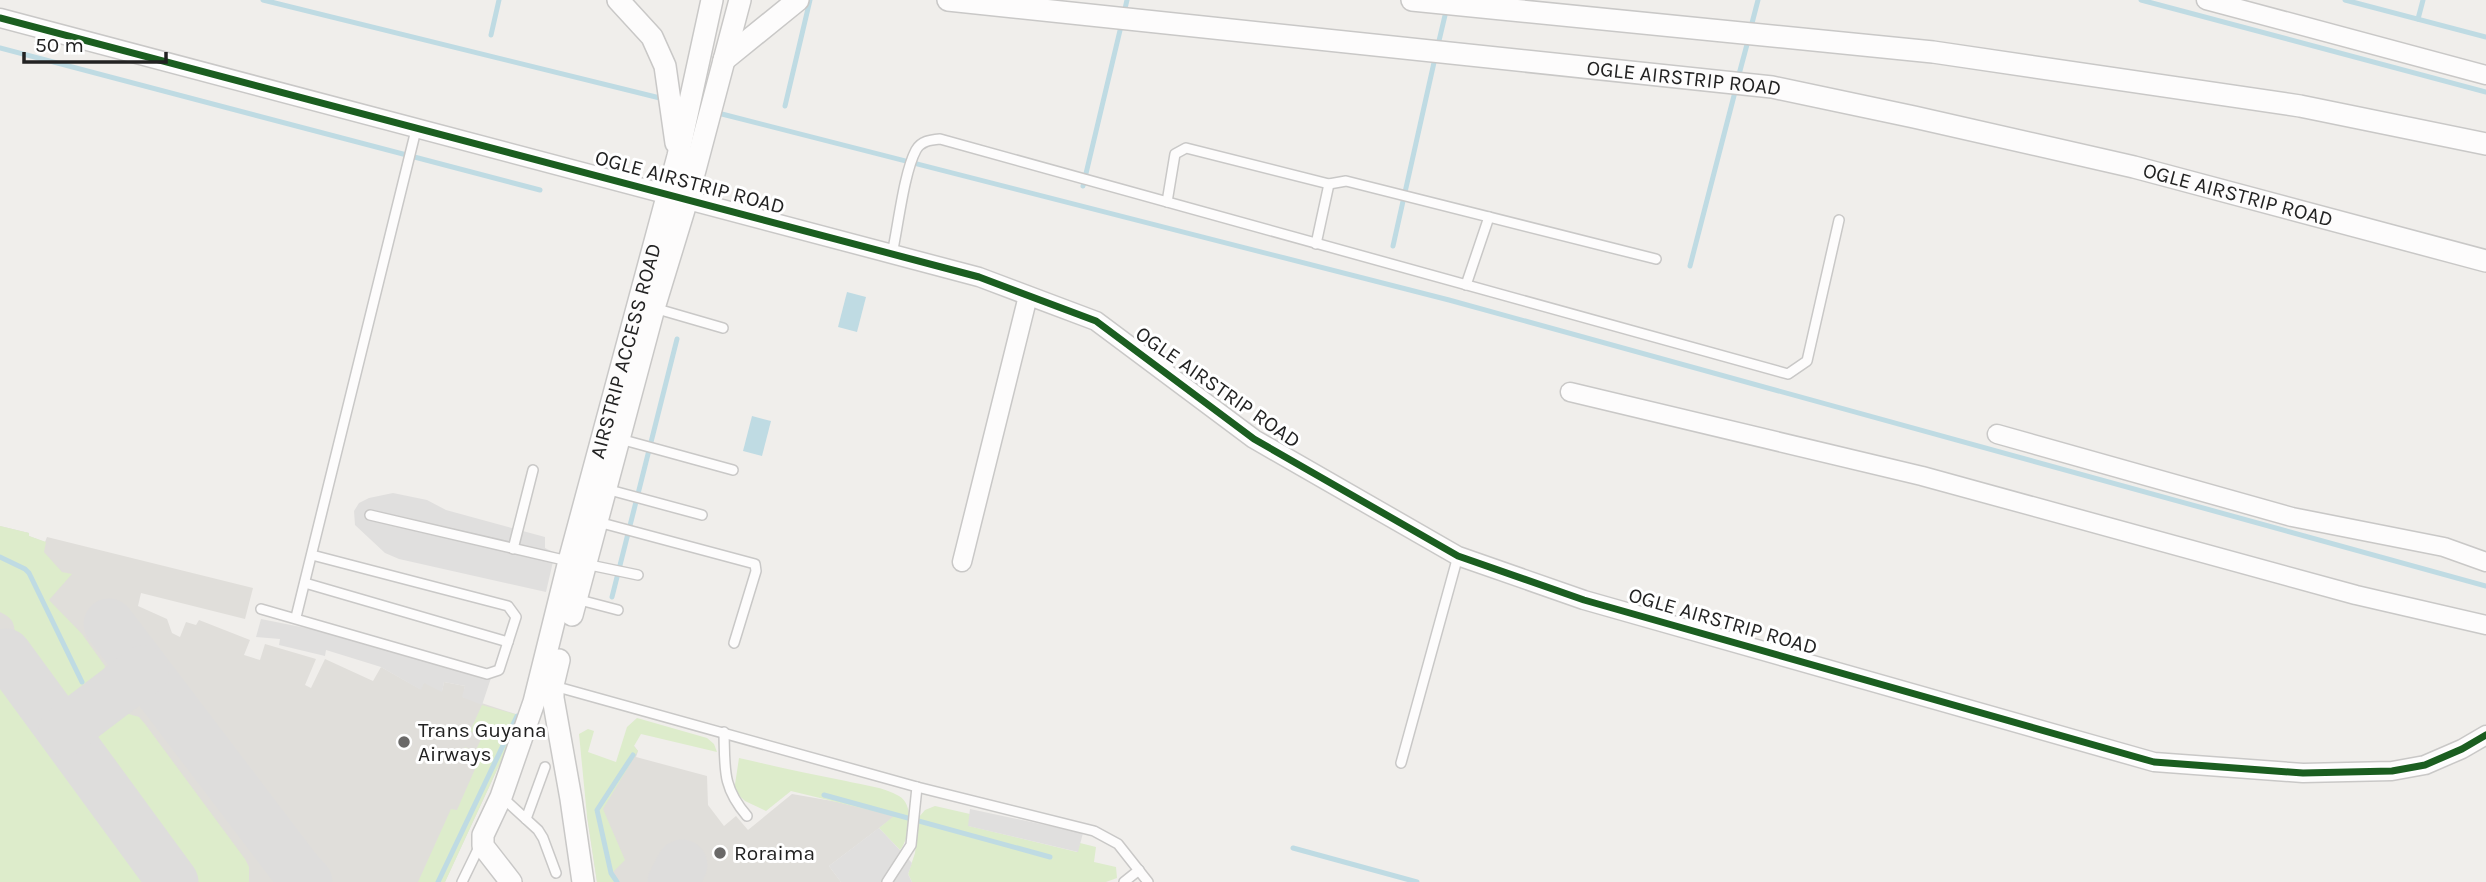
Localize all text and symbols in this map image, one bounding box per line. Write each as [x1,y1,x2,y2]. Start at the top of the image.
scale bar [24,21,166,65]
text: 50 m [35,33,84,57]
street label: OGLE AIRSTRIP ROAD [1585,55,1783,101]
street label: OGLE AIRSTRIP ROAD [593,145,787,219]
street label: OGLE AIRSTRIP ROAD [2140,158,2336,232]
street label: AIRSTRIP ACCESS ROAD [585,241,666,461]
street label: OGLE AIRSTRIP ROAD [1131,321,1305,453]
street label: OGLE AIRSTRIP ROAD [1626,583,1820,659]
place label: Trans Guyana Airways [418,718,547,766]
marker: Trans Guyana Airways [396,734,412,750]
place label: Roraima [734,841,815,865]
marker: Roraima [712,845,728,861]

